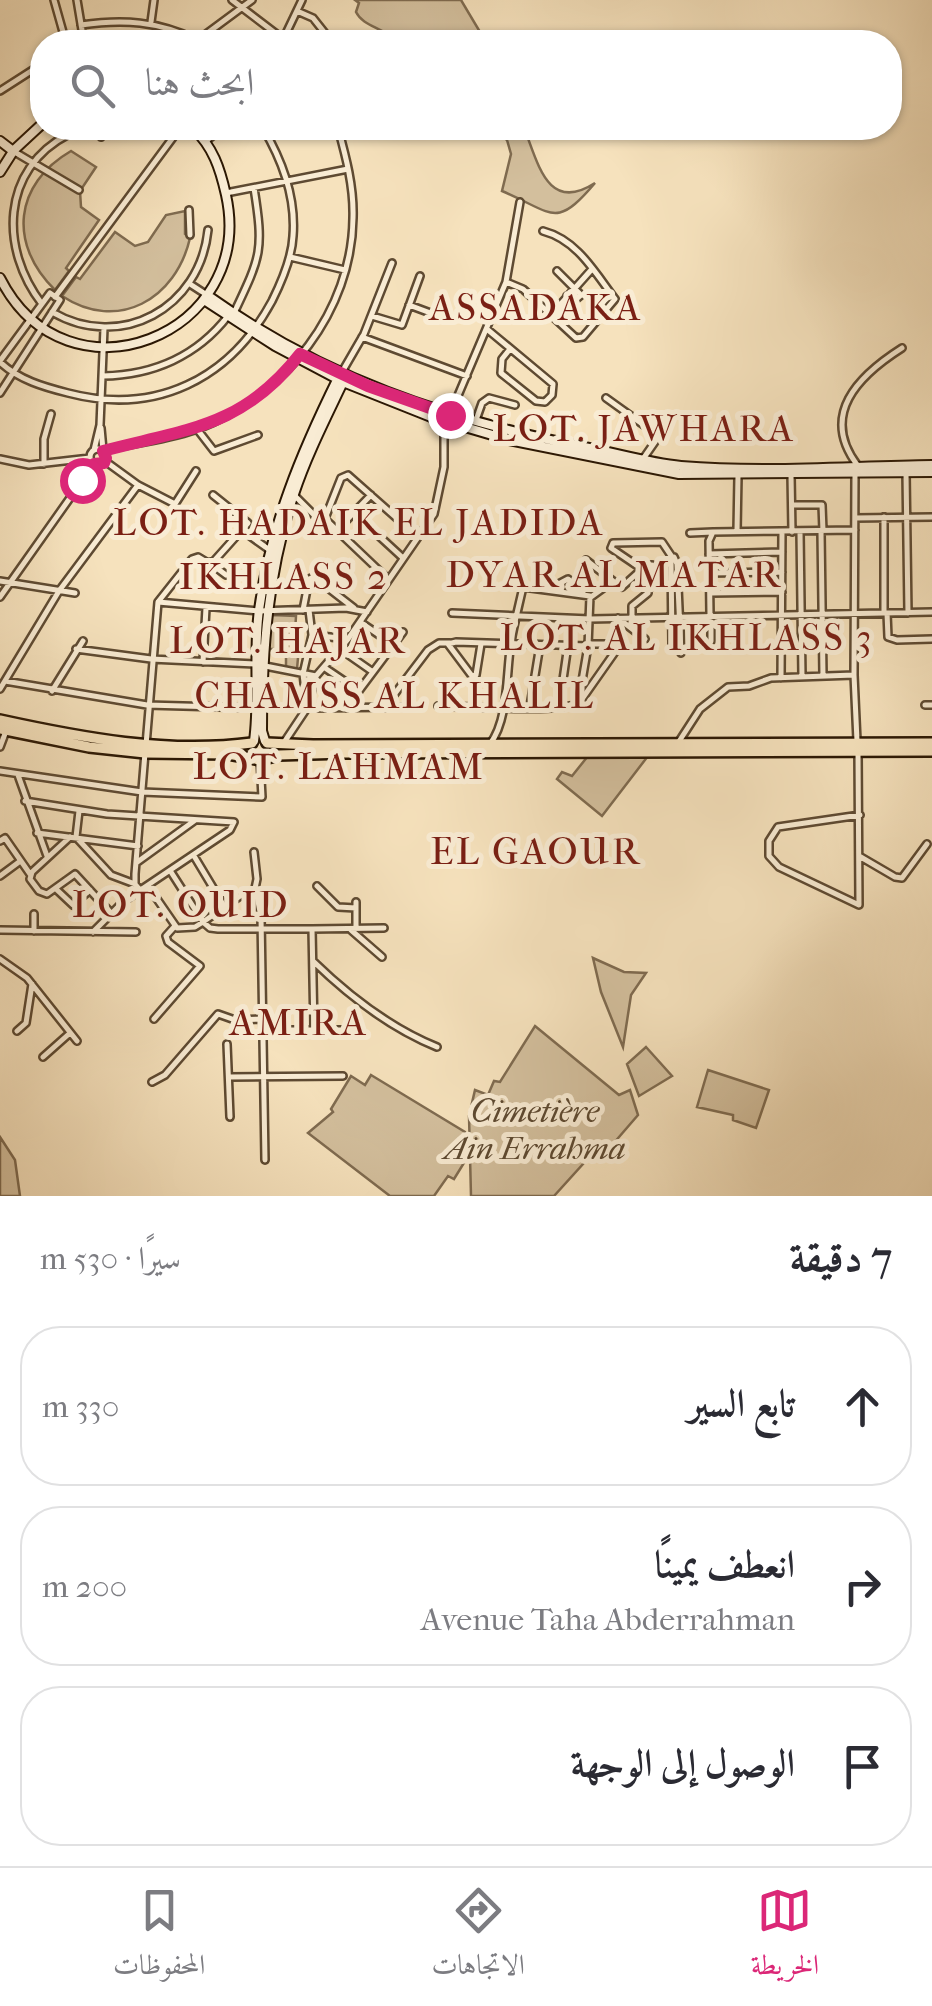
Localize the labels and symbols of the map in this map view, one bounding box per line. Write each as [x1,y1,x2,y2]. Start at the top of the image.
district label: ASSADAKA [427,285,643,330]
route end [428,393,474,439]
district label: LOT. JAWHARA [493,406,795,451]
route start [60,458,106,504]
district label: LOT. HADAIK EL JADIDA [113,500,605,545]
district label: DYAR AL MATAR [446,552,782,597]
district label: IKHLASS 2 [179,554,389,599]
district label: LOT. AL IKHLASS 3 [500,615,874,660]
district label: LOT. HAJAR [169,618,407,663]
district label: CHAMSS AL KHALIL [195,673,595,718]
district label: LOT. LAHMAM [193,744,485,789]
district label: EL GAOUR [430,829,642,874]
district label: LOT. OUID [72,882,290,927]
district label: AMIRA [228,1000,368,1045]
park label: Cimetière Ain Errahma [440,1093,626,1167]

